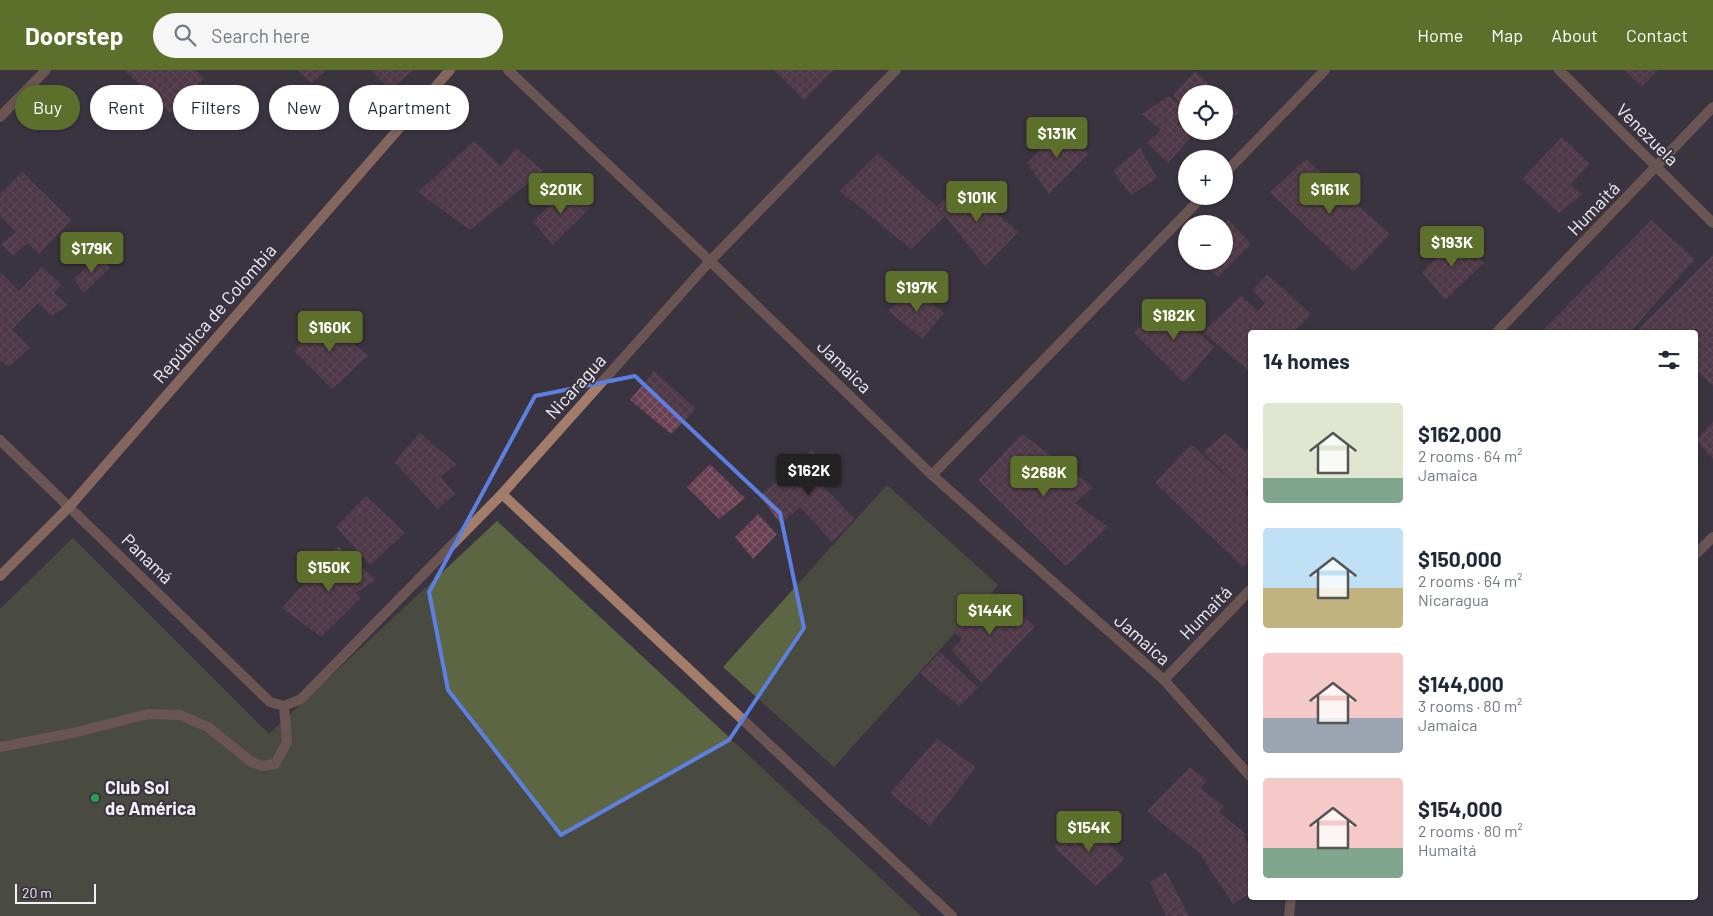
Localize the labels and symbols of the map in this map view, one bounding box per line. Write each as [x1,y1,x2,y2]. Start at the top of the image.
street label: Venezuela [1612,99,1683,170]
pin: $131K [1022,116,1092,159]
pin: $201K [526,172,596,215]
pin: $161K [1295,172,1365,215]
street label: Humaitá [1563,177,1624,240]
pin: $101K [942,180,1012,223]
pin: $193K [1417,226,1487,268]
pin: $179K [57,232,127,274]
street label: República de Colombia [148,239,281,387]
pin: $197K [882,270,952,313]
pin: $182K [1139,298,1209,341]
pin: $160K [295,310,365,353]
street label: Jamaica [813,335,876,397]
street label: Nicaragua [540,349,610,423]
pin: $162K [774,454,844,496]
pin: $268K [1009,456,1079,498]
street label: Panamá [117,529,178,588]
pin: $150K [294,550,364,593]
street label: Humaitá [1175,581,1236,644]
pin: $144K [955,594,1025,636]
street label: Jamaica [1110,609,1175,669]
place label: Club Sol de América [105,776,196,819]
marker: Club Sol de América [89,792,101,804]
pin: $154K [1054,810,1124,853]
scale bar [15,881,96,904]

